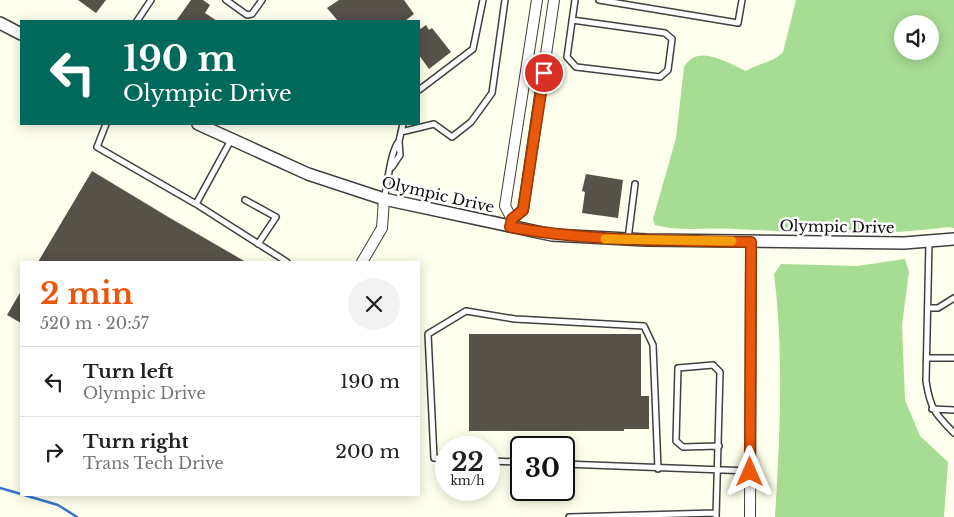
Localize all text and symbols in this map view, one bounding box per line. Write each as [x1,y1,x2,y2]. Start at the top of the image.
map controls [894,15,939,60]
button: sound [894,15,939,60]
text: 190 m [123,37,236,80]
icon: left [40,40,105,105]
pin [523,52,565,94]
icon: arrive [530,59,558,87]
text: Olympic Drive [123,80,292,107]
street label: Olympic Drive [380,172,496,217]
street label: Olympic Drive [779,216,895,237]
text: 2 min [40,275,133,312]
button: close [348,278,400,330]
text: 520 m · 20:57 [40,313,149,333]
text: Turn left [83,360,174,383]
icon: left [40,368,68,396]
text: 190 m [340,370,400,393]
text: Olympic Drive [83,383,206,403]
text: Turn right [83,430,189,453]
speed limit sign: 30 [510,436,575,501]
icon: right [40,438,68,466]
text: 200 m [335,440,400,463]
position arrow [723,445,775,497]
text: 22 [451,447,484,478]
text: Trans Tech Drive [83,453,224,473]
text: km/h [450,473,485,488]

